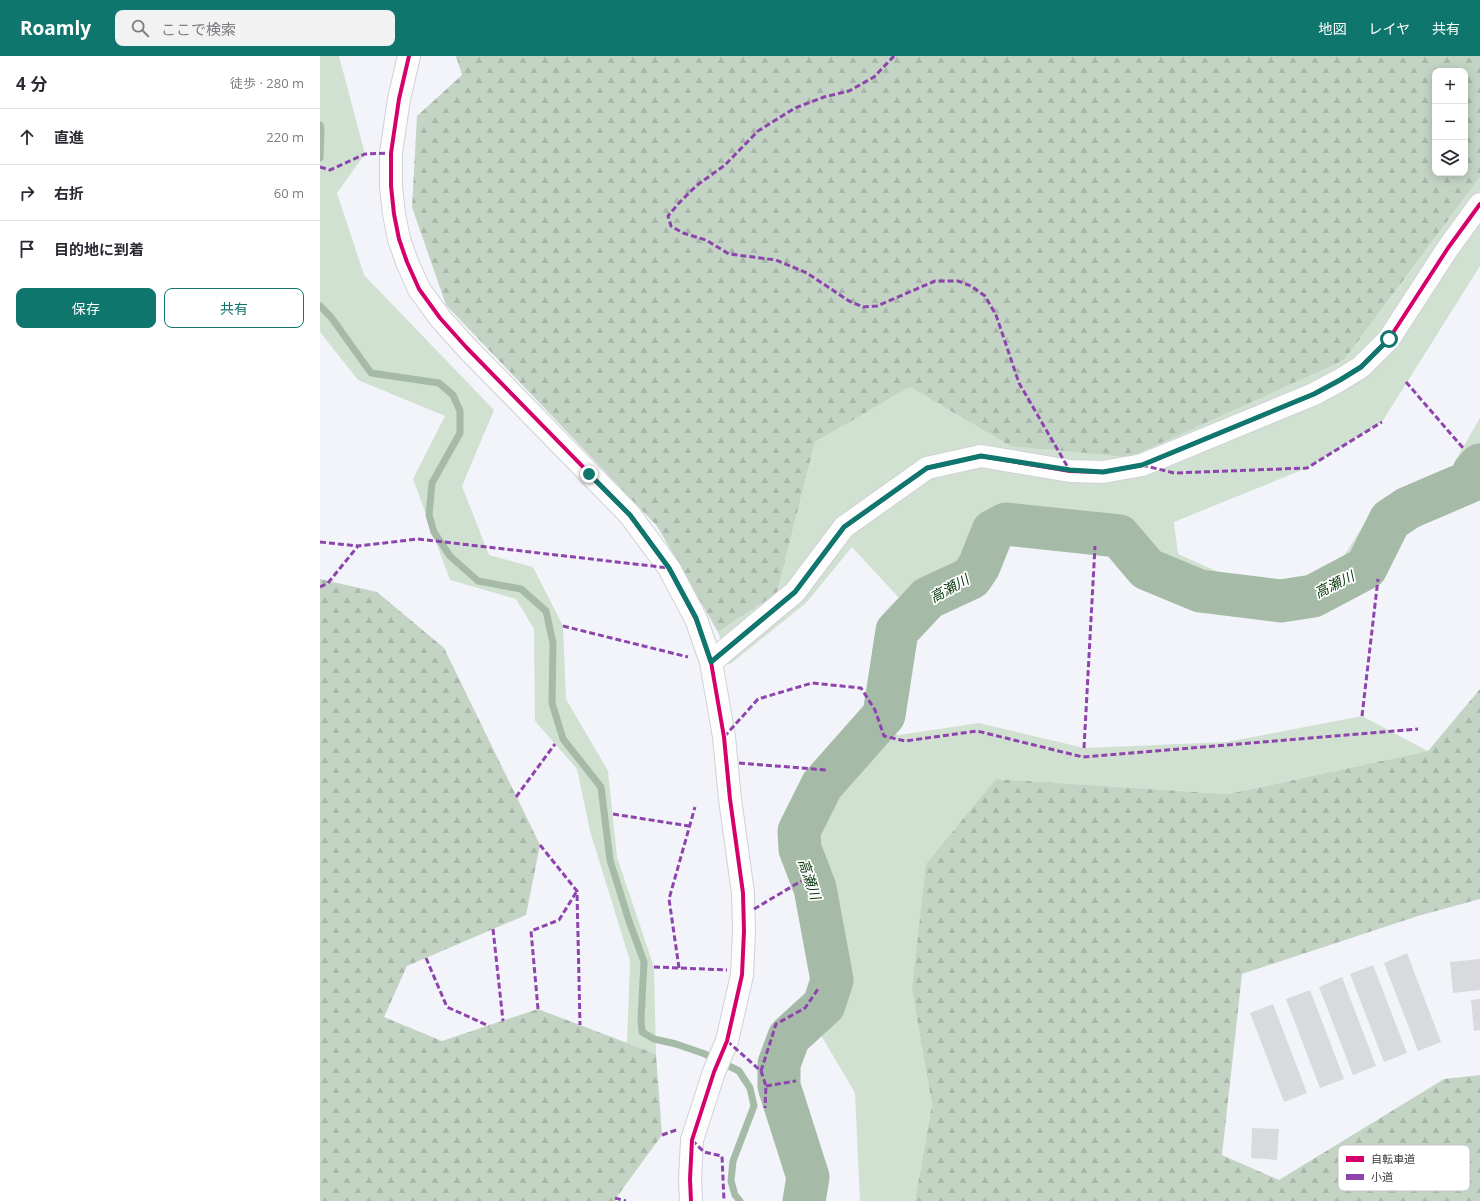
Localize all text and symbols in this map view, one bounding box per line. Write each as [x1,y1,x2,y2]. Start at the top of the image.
search box [115,10,395,46]
text: Roamly [20,15,91,41]
icon: search [129,17,151,39]
text: ここで検索 [161,19,236,39]
text: 地図 [1318,19,1346,38]
text: レイヤ [1368,19,1410,38]
text: 共有 [1432,19,1460,38]
map controls [1432,68,1468,176]
button: + [1432,68,1468,104]
text: 4 分 [16,72,47,95]
text: 徒歩 · 280 m [230,74,304,92]
button: − [1432,104,1468,140]
icon: ahead [16,126,38,148]
text: 直進 [54,127,84,147]
text: 220 m [266,128,304,146]
button: layers [1432,140,1468,176]
icon: right [16,182,38,204]
text: 右折 [54,183,84,203]
text: 60 m [274,184,304,202]
icon: arrive [16,238,38,260]
text: 目的地に到着 [54,239,144,259]
button: 保存 [16,288,156,328]
button: 共有 [164,288,304,328]
route start [1380,330,1398,348]
route end [580,465,598,483]
water label: 高瀬川 [1311,565,1359,602]
water label: 高瀬川 [926,569,974,606]
water label: 高瀬川 [794,856,826,904]
legend [1338,1145,1470,1191]
text: 自転車道 [1371,1151,1415,1166]
text: 小道 [1371,1169,1393,1184]

